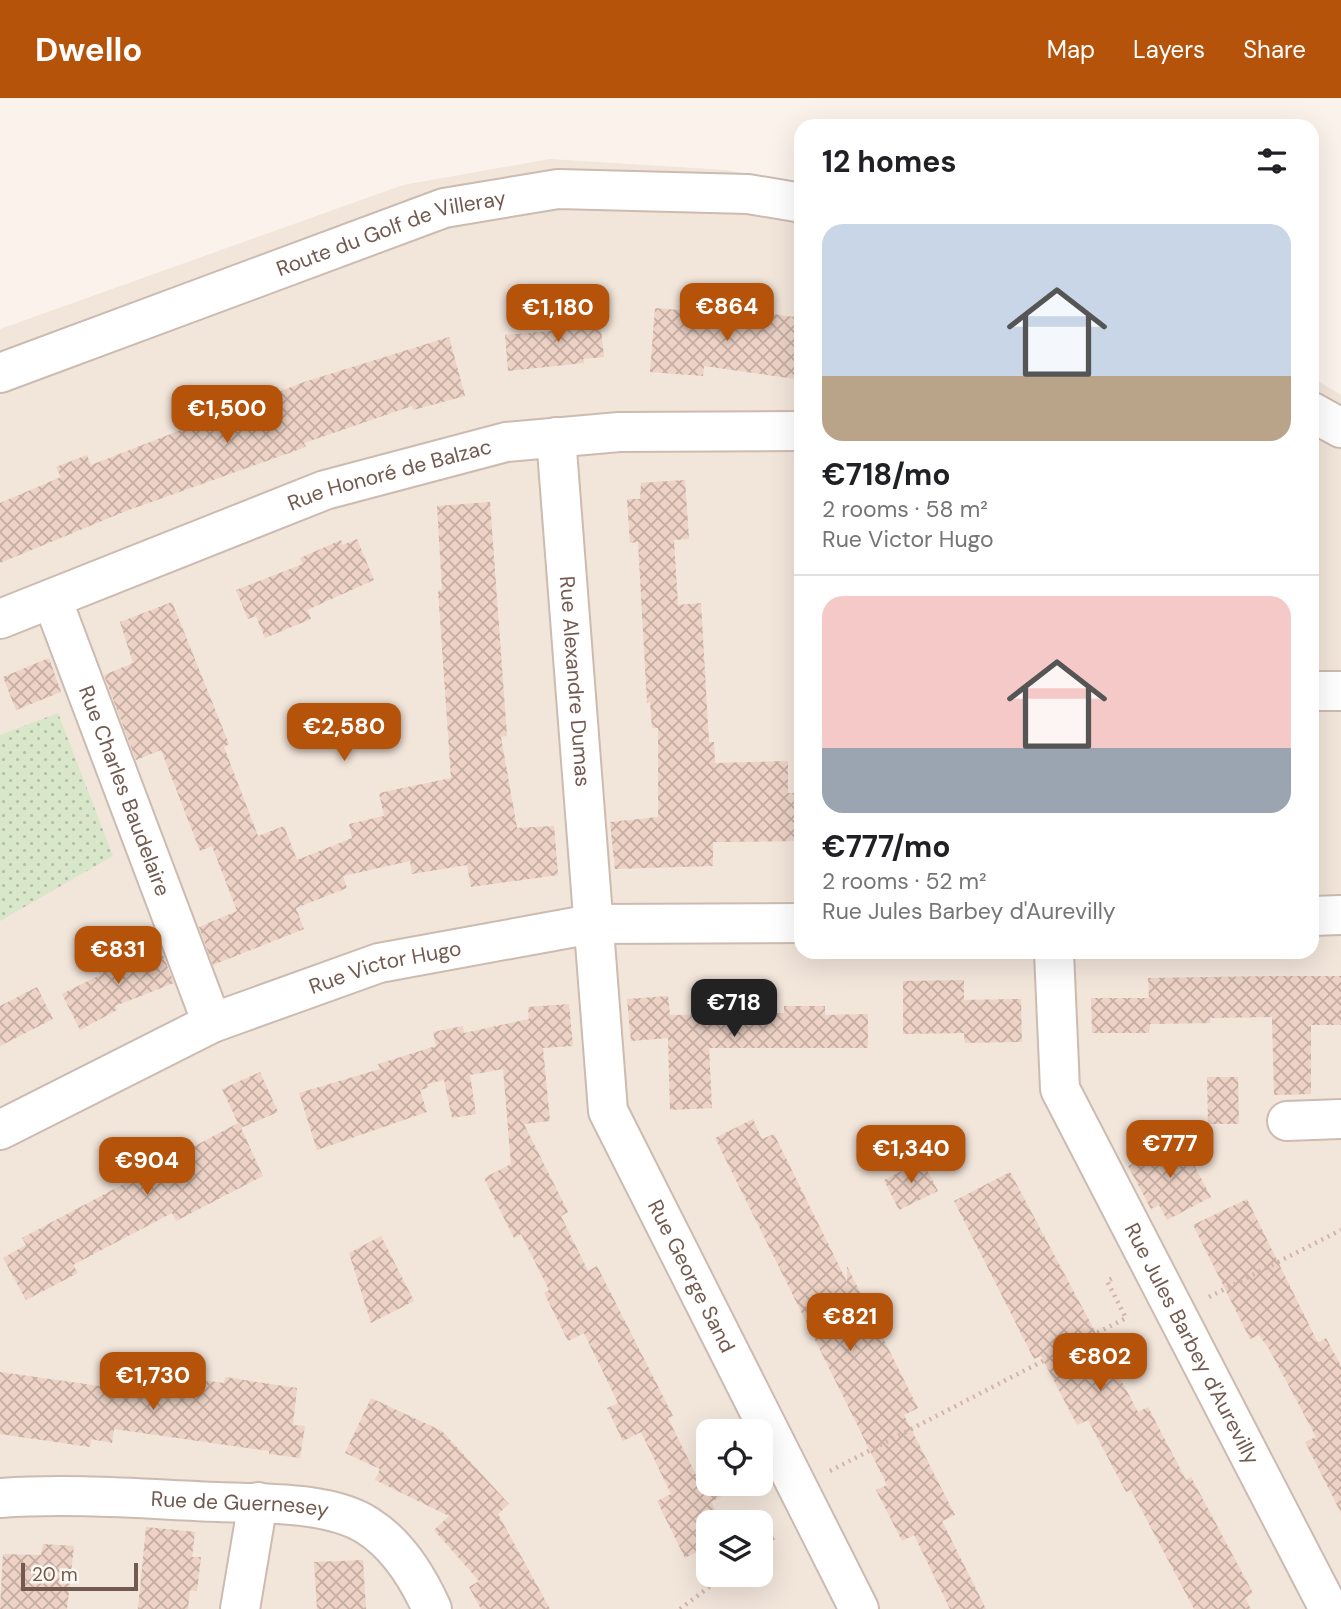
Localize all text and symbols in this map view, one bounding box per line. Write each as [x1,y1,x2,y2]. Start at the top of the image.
text: Dwello [35,28,142,71]
text: Map [1047,34,1095,65]
text: Layers [1133,34,1205,65]
text: Share [1243,34,1306,65]
text: 12 homes [822,142,956,181]
icon: filters [1253,142,1291,180]
street label: Route du Golf de Villeray [273,184,508,283]
icon: home [994,269,1120,395]
pin: €864 [686,284,768,343]
pin: €1,180 [501,285,615,344]
text: €864 [696,291,758,321]
text: €1,180 [522,292,594,322]
pin: €1,500 [170,386,284,445]
text: €1,500 [188,393,266,423]
street label: Rue Honoré de Balzac [284,432,495,517]
text: €718/mo [822,455,951,494]
text: 2 rooms · 58 m² [822,494,988,524]
text: Rue Victor Hugo [822,524,994,554]
street label: Rue Alexandre Dumas [553,575,597,788]
icon: home [994,641,1120,767]
street label: Rue Charles Baudelaire [72,682,177,900]
pin: €2,580 [287,704,401,763]
text: €2,580 [303,711,385,741]
text: €777/mo [822,827,950,866]
text: 2 rooms · 52 m² [822,866,987,896]
text: Rue Jules Barbey d'Aurevilly [822,896,1116,926]
pin: €831 [77,926,159,986]
text: €831 [91,934,145,964]
street label: Rue Victor Hugo [305,934,464,1001]
pin: €718 [693,979,775,1039]
text: €718 [707,987,761,1017]
pin: €777 [1129,1121,1211,1180]
pin: €1,340 [854,1126,968,1185]
text: €777 [1142,1128,1198,1158]
text: €1,340 [872,1133,950,1163]
pin: €904 [106,1138,188,1197]
text: €904 [115,1145,179,1175]
street label: Rue George Sand [641,1195,741,1357]
street label: Rue Jules Barbey d'Aurevilly [1118,1218,1266,1470]
pin: €821 [809,1294,891,1353]
text: €821 [823,1301,877,1331]
pin: €802 [1059,1334,1141,1393]
text: €802 [1069,1341,1131,1371]
pin: €1,730 [96,1352,210,1412]
text: €1,730 [116,1360,190,1390]
map controls [696,1419,773,1587]
button: locate [696,1419,773,1496]
street label: Rue de Guernesey [150,1485,332,1524]
button: layers [696,1510,773,1587]
scale bar [21,1560,138,1592]
text: 20 m [32,1562,78,1587]

